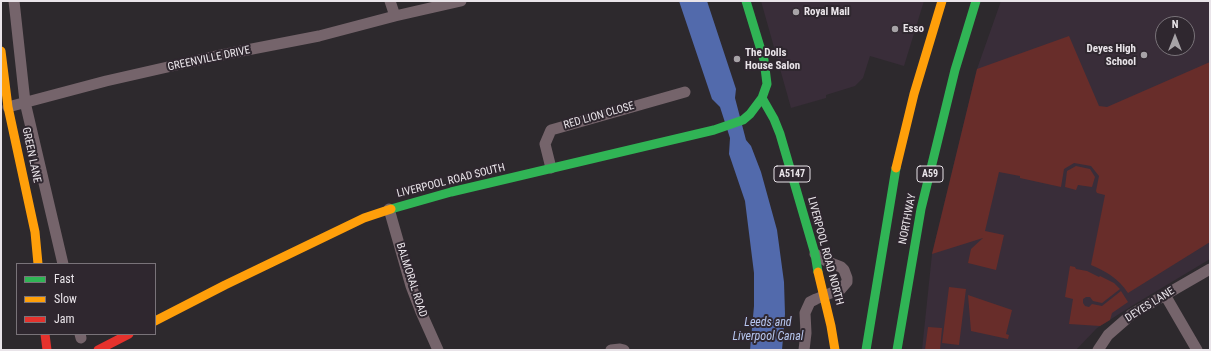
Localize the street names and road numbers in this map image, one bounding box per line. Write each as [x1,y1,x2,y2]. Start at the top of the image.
street label: GREENVILLE DRIVE [167,44,251,74]
street label: RED LION CLOSE [562,100,636,132]
street label: GREEN LANE [19,126,43,184]
street label: LIVERPOOL ROAD SOUTH [396,161,506,201]
road number: A5147 [774,166,810,182]
road number: A59 [917,166,943,182]
street label: NORTHWAY [897,193,919,245]
street label: LIVERPOOL ROAD NORTH [804,195,846,307]
street label: BALMORAL ROAD [393,241,429,319]
street label: DEYES LANE [1123,285,1177,325]

